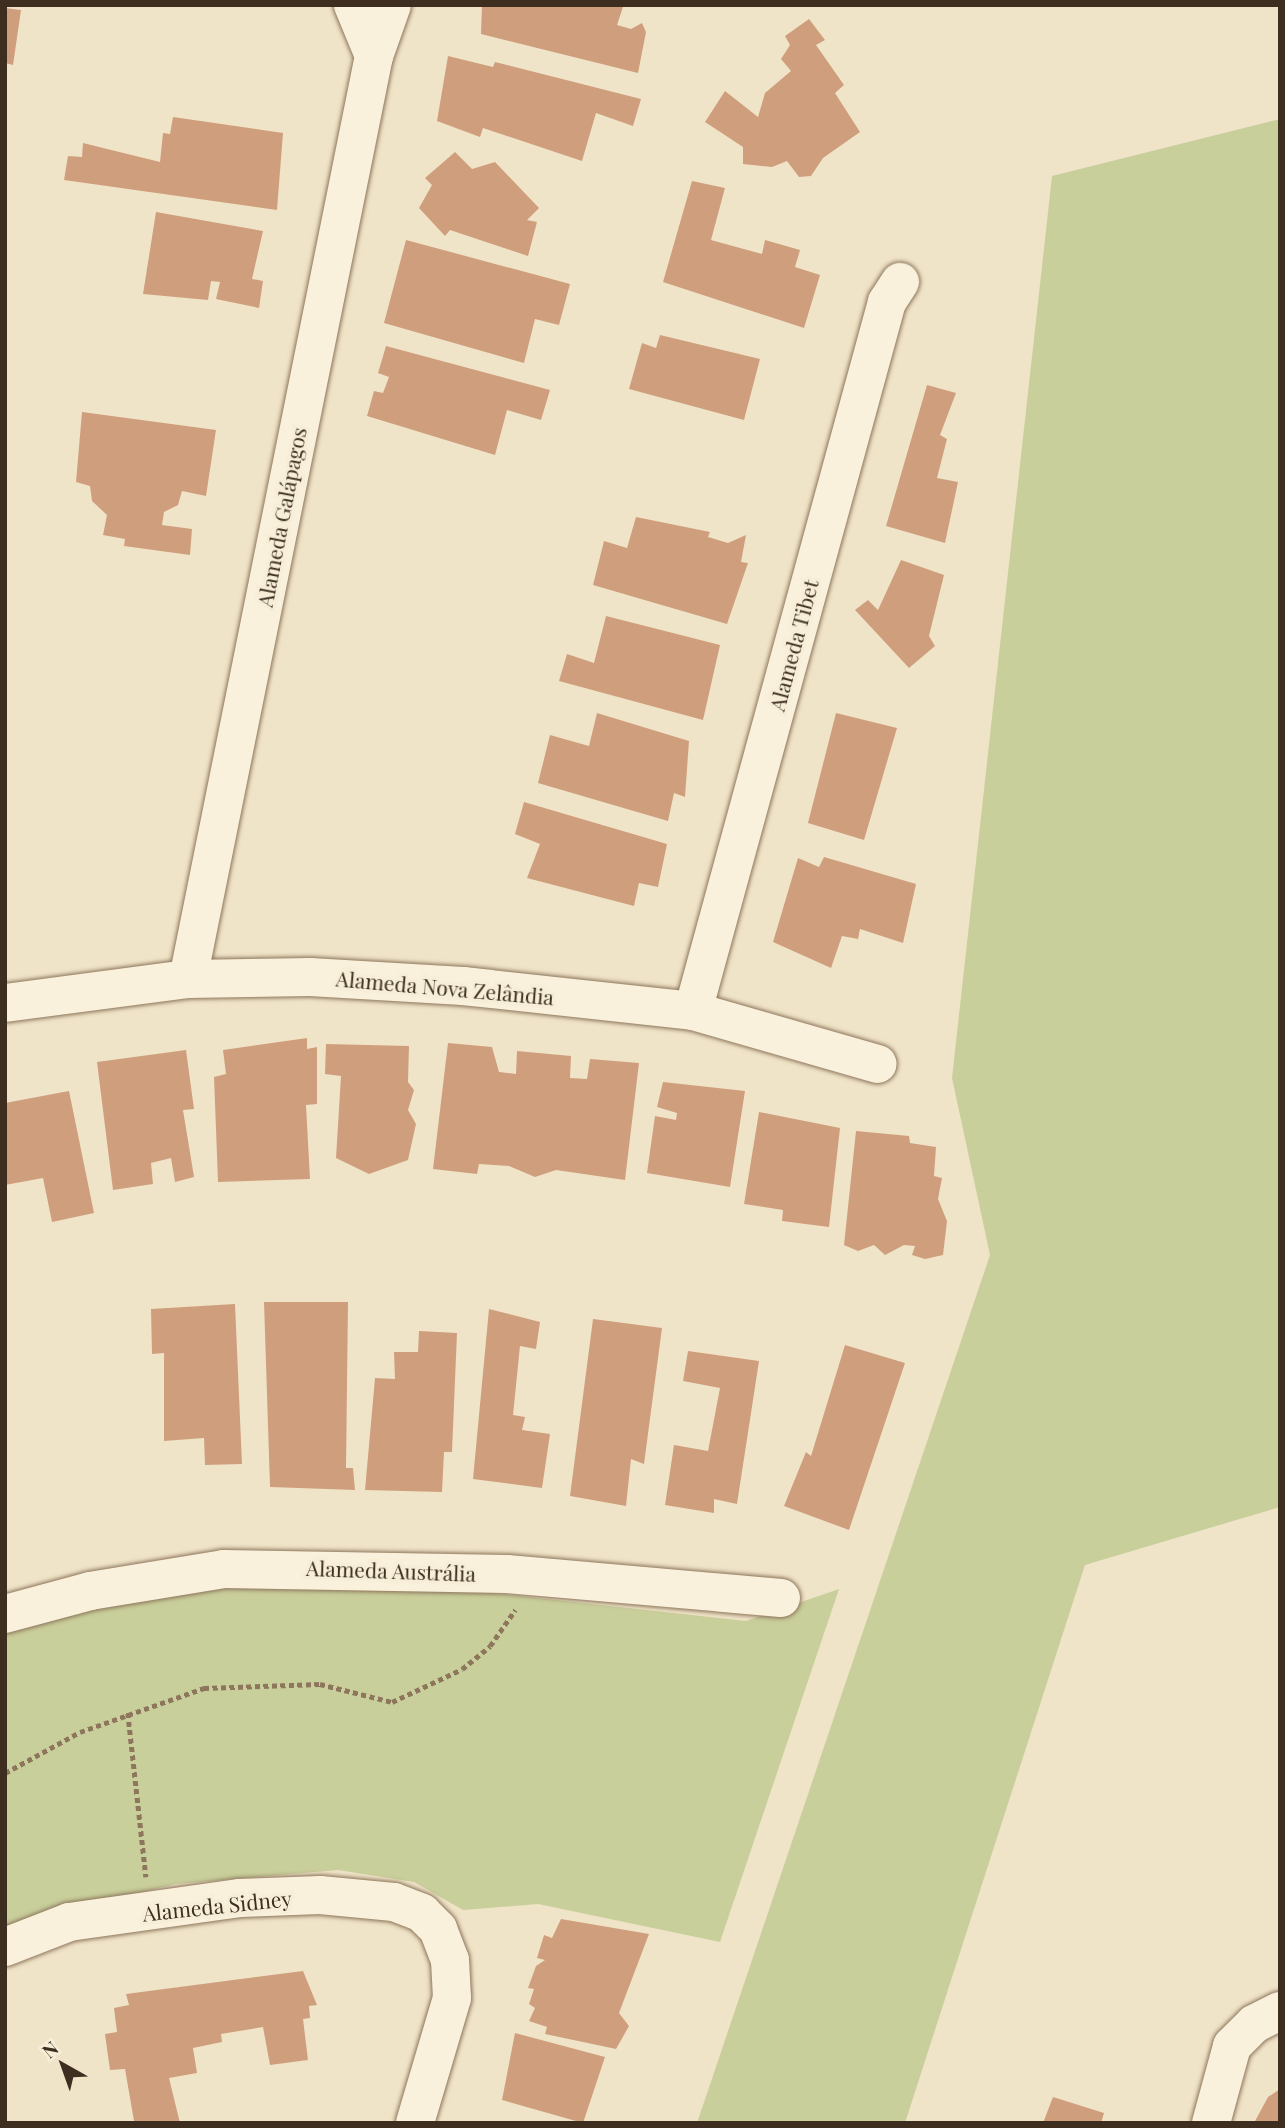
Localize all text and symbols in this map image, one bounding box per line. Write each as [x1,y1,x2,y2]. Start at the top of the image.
street label: Alameda Galápagos [251,425,311,609]
street label: Alameda Tibet [763,576,823,714]
street label: Alameda Nova Zelândia [335,965,555,1009]
street label: Alameda Austrália [305,1554,477,1586]
street label: Alameda Sidney [141,1885,293,1925]
north arrow [28,2030,98,2100]
text: N [36,2035,63,2063]

